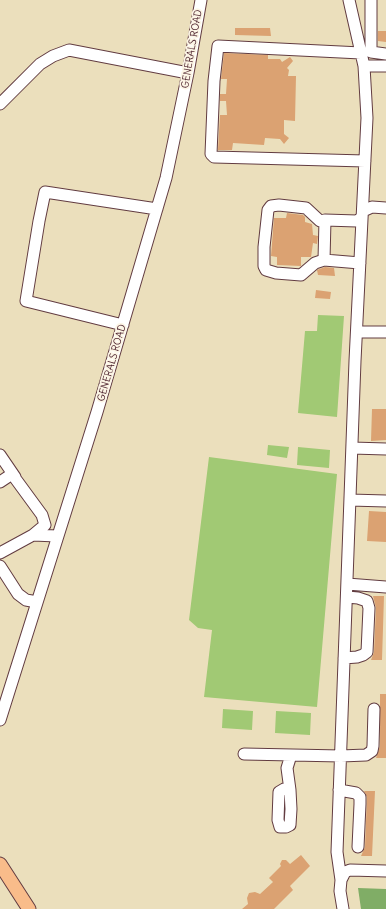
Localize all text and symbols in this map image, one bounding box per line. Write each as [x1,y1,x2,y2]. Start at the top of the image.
street label: GENERALS ROAD [179,9,205,89]
street label: GENERALS ROAD [95,323,129,403]

